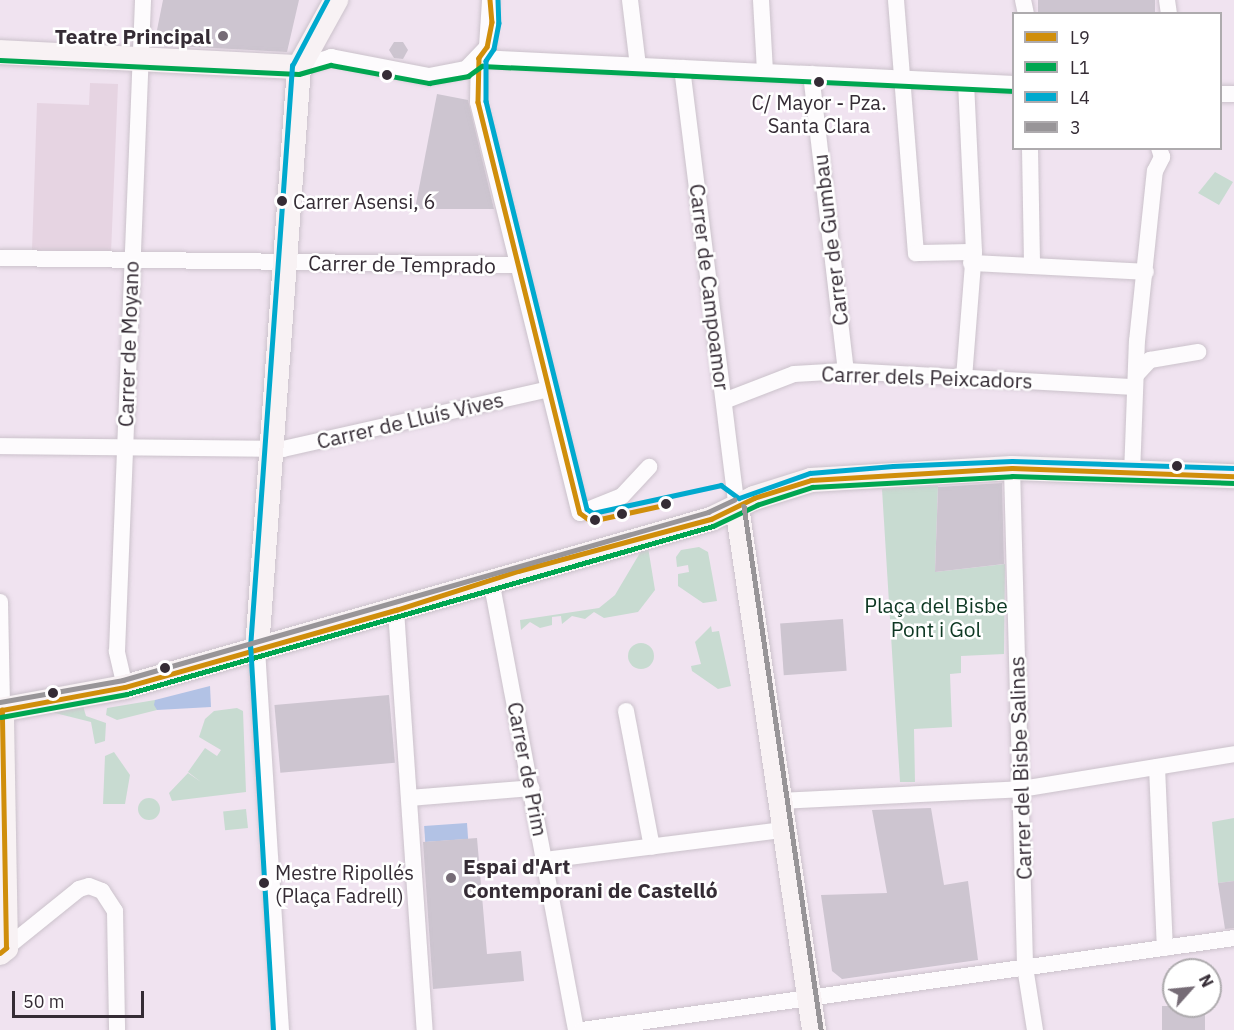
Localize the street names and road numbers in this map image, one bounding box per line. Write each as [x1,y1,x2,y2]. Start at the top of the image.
street label: Carrer de Gumbau [807,153,853,327]
street label: Carrer de Campoamor [685,182,735,392]
street label: Carrer de Temprado [308,250,496,278]
street label: Carrer de Moyano [113,261,143,427]
street label: Carrer dels Peixcadors [821,361,1033,393]
street label: Carrer de Lluís Vives [314,386,506,454]
street label: Carrer del Bisbe Salinas [1004,656,1036,880]
street label: Carrer de Prim [503,700,553,838]

